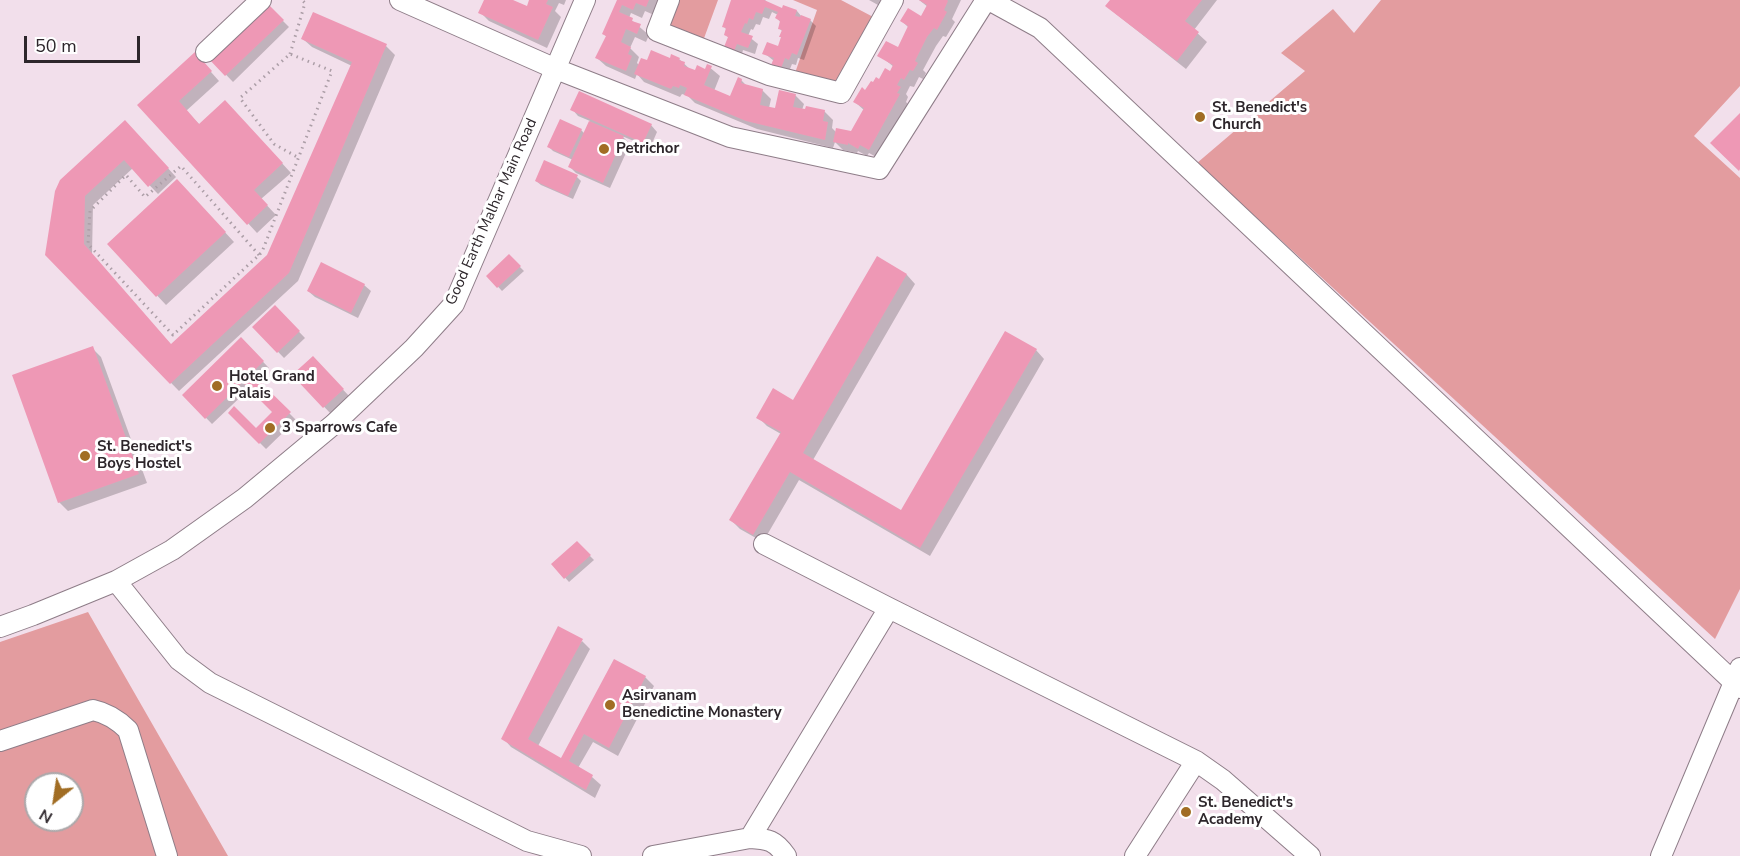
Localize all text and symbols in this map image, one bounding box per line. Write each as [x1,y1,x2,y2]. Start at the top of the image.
scale bar [27,24,142,62]
text: 50 m [35,34,77,58]
place label: St. Benedict's Church [1212,99,1307,134]
marker: St. Benedict's Church [1193,110,1207,124]
street label: Good Earth Malhar Main Road [443,116,541,308]
place label: Petrichor [616,140,679,158]
marker: Petrichor [597,142,611,156]
place label: Hotel Grand Palais [229,368,315,403]
marker: Hotel Grand Palais [210,379,224,393]
place label: 3 Sparrows Cafe [282,419,397,437]
marker: 3 Sparrows Cafe [263,421,277,435]
place label: St. Benedict's Boys Hostel [97,438,192,473]
marker: St. Benedict's Boys Hostel [78,449,92,463]
place label: Asirvanam Benedictine Monastery [622,687,782,722]
marker: Asirvanam Benedictine Monastery [603,698,617,712]
north arrow [24,772,84,832]
place label: St. Benedict's Academy [1198,794,1293,829]
text: N [35,803,57,828]
marker: St. Benedict's Academy [1179,805,1193,819]

